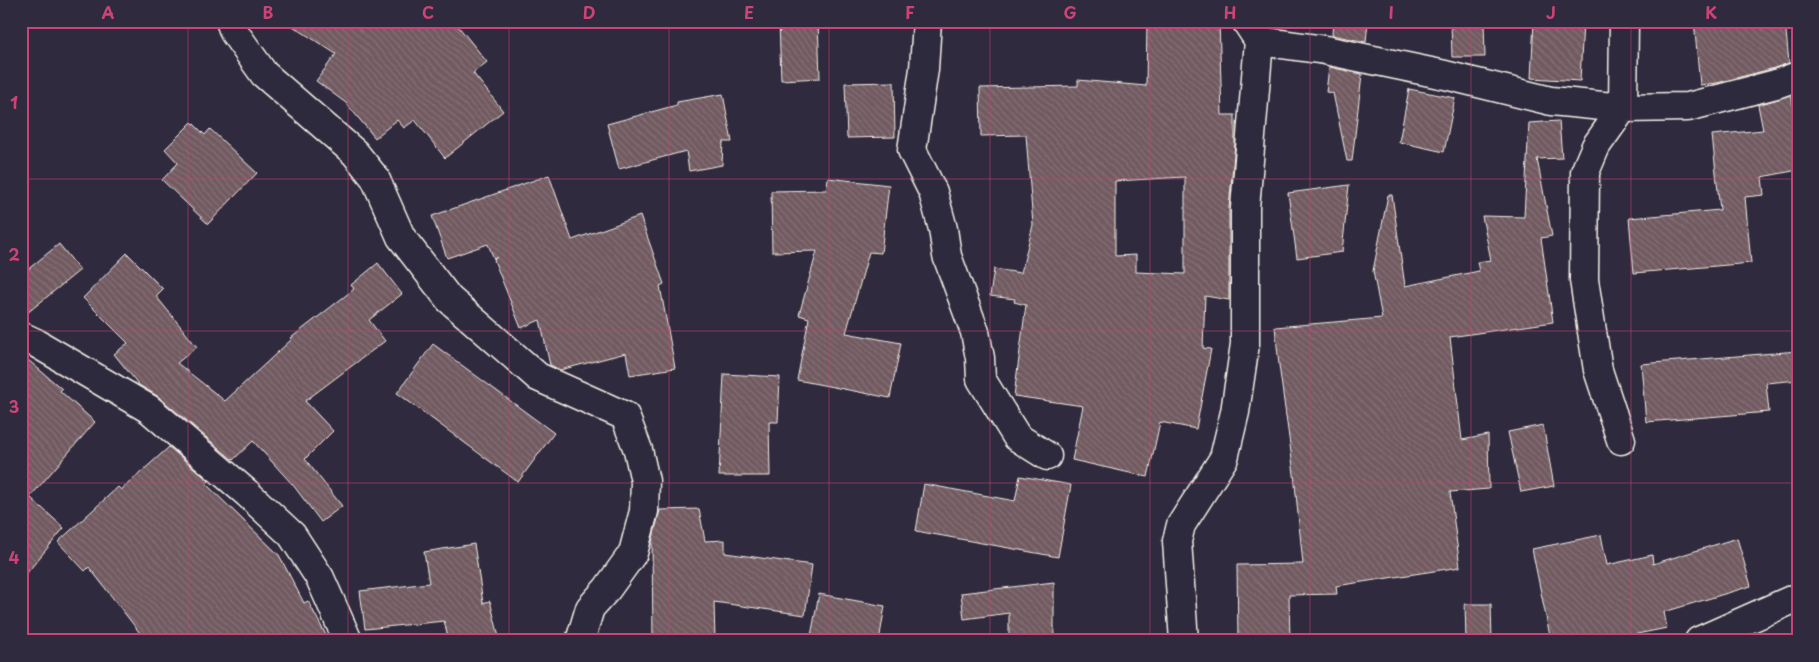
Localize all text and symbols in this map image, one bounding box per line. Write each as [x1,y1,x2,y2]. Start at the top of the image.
text: A [102,0,115,24]
text: B [263,0,274,24]
text: C [422,0,434,24]
text: D [583,0,595,24]
text: E [744,0,754,24]
text: F [905,0,915,24]
text: G [1063,0,1077,24]
text: H [1224,0,1236,24]
text: I [1388,0,1394,24]
text: J [1546,0,1556,24]
text: K [1705,0,1717,24]
text: 1 [10,90,18,114]
text: 2 [8,242,20,266]
text: 3 [9,394,19,418]
text: 4 [9,545,20,569]

